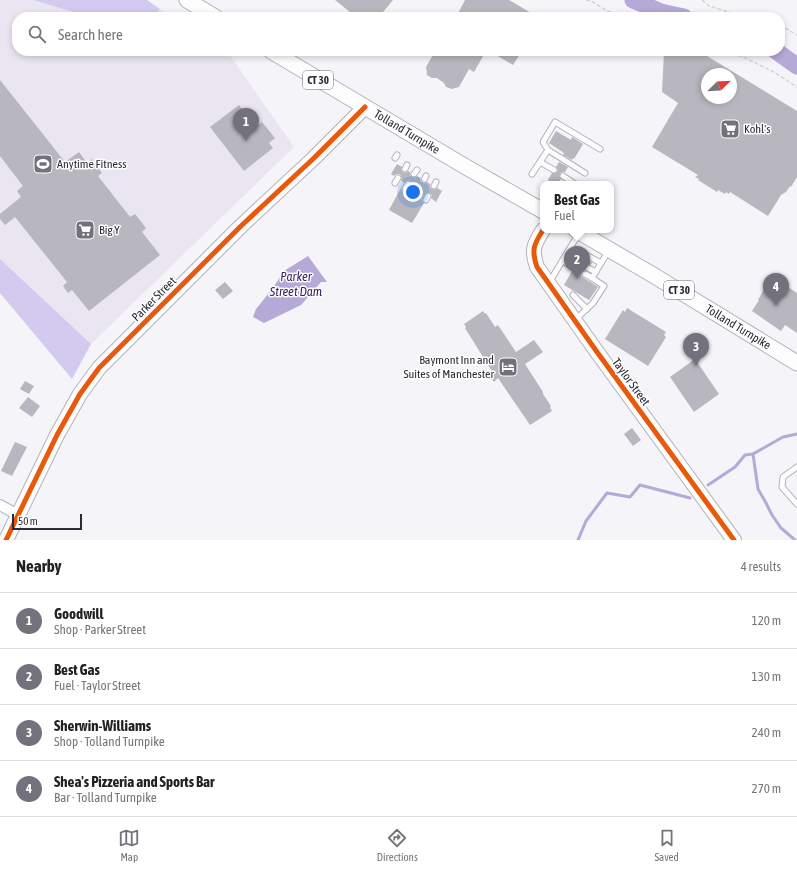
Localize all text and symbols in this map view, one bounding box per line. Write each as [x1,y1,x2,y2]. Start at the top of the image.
search box [12,12,785,56]
icon: search [26,23,48,45]
text: Search here [58,26,123,43]
north arrow [701,68,737,104]
road number: CT 30 [303,71,333,89]
street label: Tolland Turnpike [371,107,442,157]
pin: 1 [233,108,259,141]
supermarket icon: Kohl's [719,118,741,140]
place label: Kohl's [744,122,770,136]
sports icon: Anytime Fitness [32,153,54,175]
place label: Anytime Fitness [57,157,126,171]
popup [540,181,614,233]
your location [403,182,423,202]
text: Best Gas [554,191,600,208]
text: Fuel [554,208,575,223]
supermarket icon: Big Y [74,219,96,241]
place label: Big Y [99,223,120,237]
pin: 2 [564,246,590,279]
water label: Parker Street Dam [269,269,323,299]
pin: 4 [763,273,789,306]
street label: Parker Street [129,274,179,324]
road number: CT 30 [664,281,694,299]
street label: Tolland Turnpike [703,302,773,352]
pin: 3 [683,333,709,366]
place label: Baymont Inn and Suites of Manchester [403,353,494,381]
hotel icon: Baymont Inn and Suites of Manchester [497,356,519,378]
street label: Taylor Street [609,356,653,409]
scale bar [12,512,82,531]
text: 50 m [18,515,38,527]
text: Nearby [16,556,62,576]
text: 4 results [741,559,781,574]
text: Goodwill [54,605,104,622]
text: 1 [26,613,32,628]
text: 120 m [752,613,781,628]
text: Shop · Parker Street [54,622,146,637]
text: Best Gas [54,661,100,678]
text: 2 [26,669,32,684]
text: 130 m [752,669,781,684]
text: Fuel · Taylor Street [54,678,141,693]
text: Sherwin-Williams [54,717,151,734]
text: 3 [26,725,32,740]
text: 240 m [752,725,781,740]
text: Shop · Tolland Turnpike [54,734,165,749]
text: Shea's Pizzeria and Sports Bar [54,773,215,790]
text: 4 [26,781,32,796]
text: 270 m [752,781,781,796]
text: Bar · Tolland Turnpike [54,790,157,805]
tab: Map [118,827,140,863]
tab: Directions [377,827,418,863]
tab: Saved [654,827,679,863]

